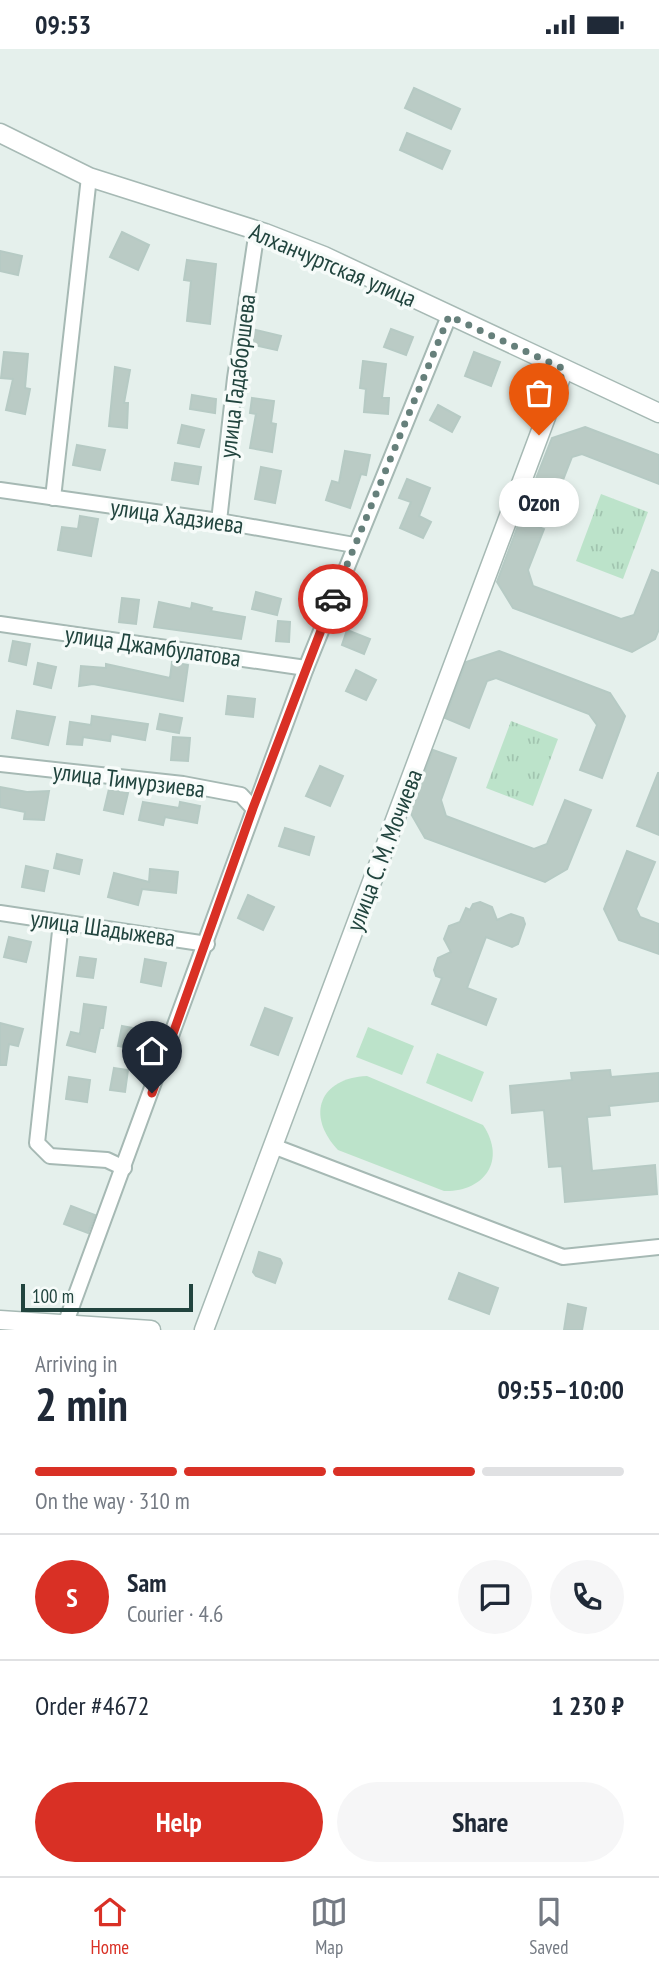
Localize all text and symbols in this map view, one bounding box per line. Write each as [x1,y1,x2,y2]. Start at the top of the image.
text: 09:53 [35,8,91,41]
street label: Алханчуртская улица [245,216,421,314]
street label: улица Гадаборшева [212,292,262,460]
pin [509,363,569,435]
icon: bag [520,374,558,412]
callout: Ozon [499,477,579,526]
text: Ozon [518,488,560,517]
street label: улица Хадзиева [108,491,246,541]
courier [298,564,368,634]
icon: car [314,580,352,618]
street label: улица Джамбулатова [63,618,243,674]
street label: улица Тимурзиева [51,755,207,805]
street label: улица С. М. Мочиева [339,765,429,935]
street label: улица Шадыжева [29,902,177,954]
pin [122,1021,182,1093]
icon: home [133,1032,171,1070]
scale bar [21,1281,192,1313]
text: 100 m [32,1284,74,1308]
text: Arriving in [35,1349,117,1378]
text: 09:55–10:00 [497,1373,624,1406]
text: 2 min [35,1374,128,1434]
text: On the way · 310 m [35,1486,190,1515]
button: chat [458,1560,532,1634]
button: phone [550,1560,624,1634]
text: Sam [127,1566,166,1599]
text: S [66,1581,78,1614]
text: Courier · 4.6 [127,1599,223,1628]
text: Order #4672 [35,1689,150,1722]
text: 1 230 ₽ [551,1689,624,1722]
button: Help [35,1782,323,1862]
button: Share [337,1782,624,1862]
tab: Home [91,1893,129,1959]
tab: Map [310,1893,348,1959]
tab: Saved [529,1893,568,1959]

